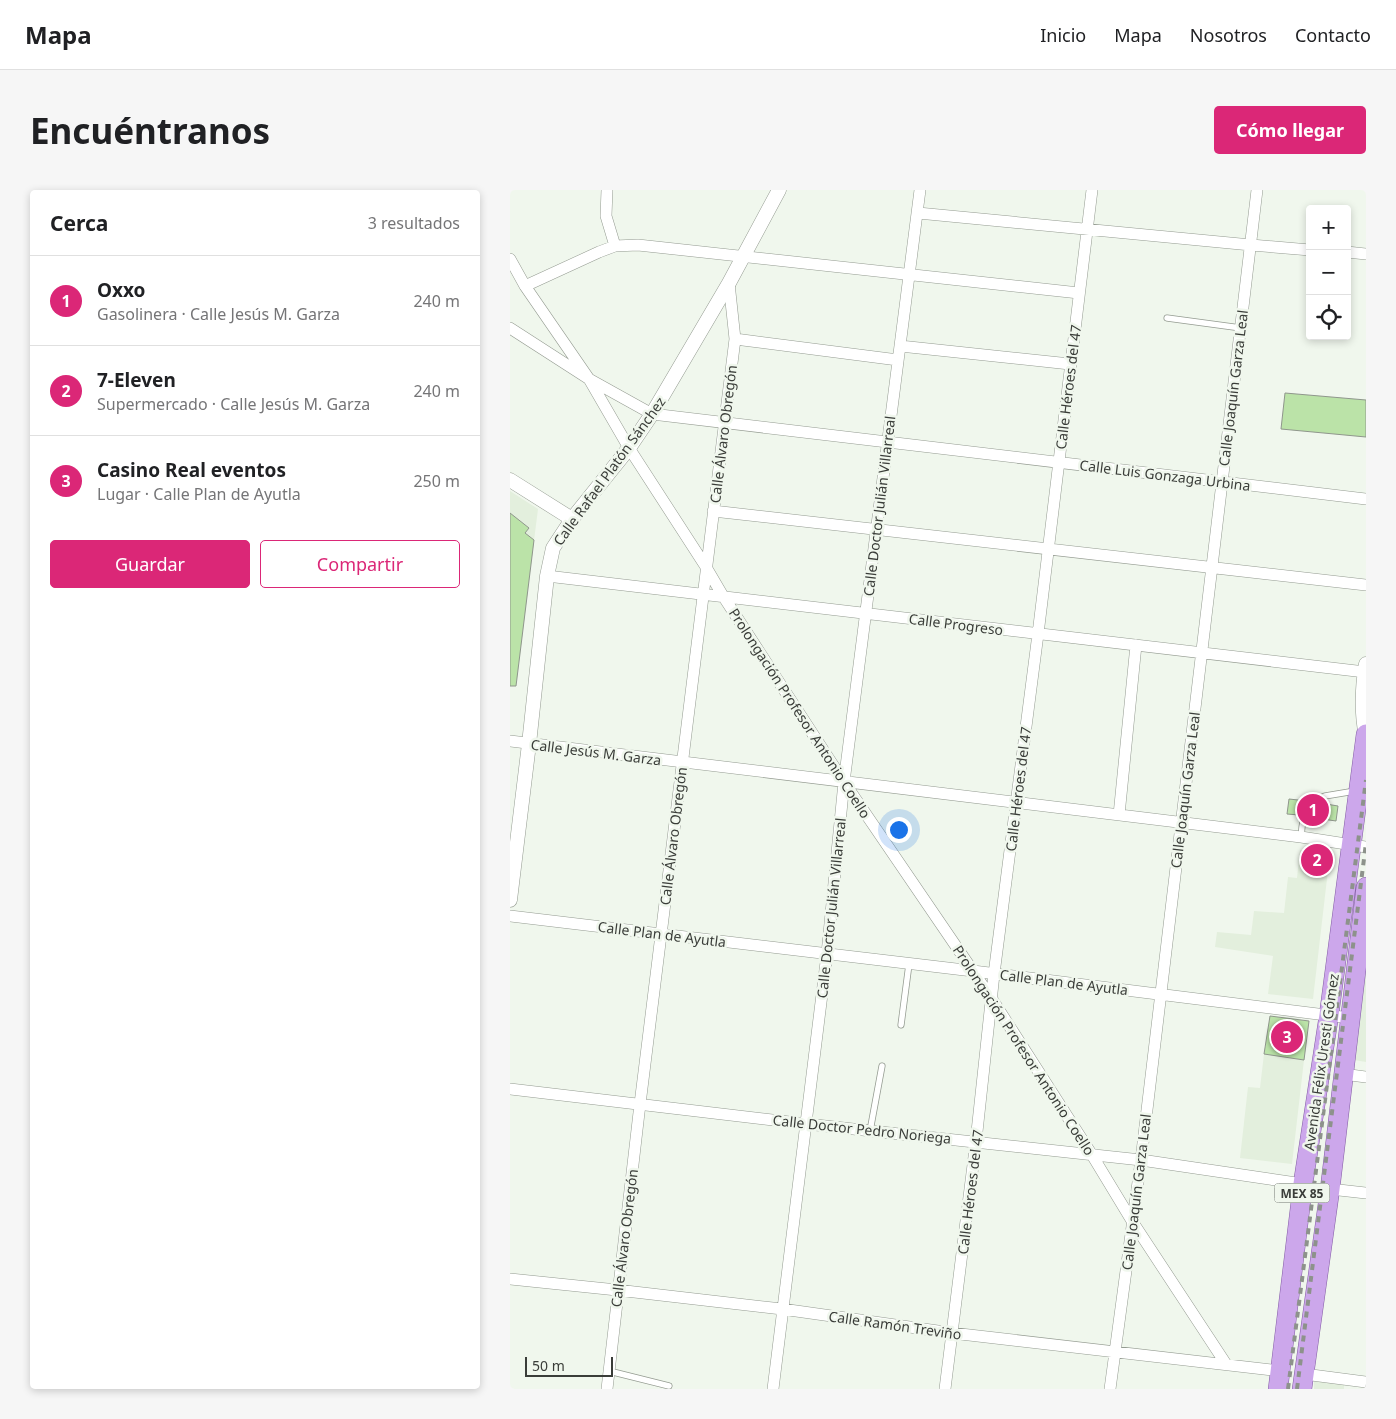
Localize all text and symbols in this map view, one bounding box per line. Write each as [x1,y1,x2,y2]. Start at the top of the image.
text: Mapa [25,18,92,51]
text: Inicio [1040,23,1086,47]
text: Mapa [1114,23,1162,47]
text: Nosotros [1190,23,1267,47]
text: Contacto [1295,23,1371,47]
button: Cómo llegar [1214,106,1366,154]
text: Encuéntranos [30,107,270,154]
map controls [1306,205,1351,340]
button: + [1306,205,1351,250]
text: Cerca [50,209,108,237]
text: 3 resultados [368,212,460,234]
button: − [1306,250,1351,295]
text: Oxxo [97,277,146,303]
text: 1 [61,290,71,312]
text: 240 m [413,290,460,312]
button: locate [1306,295,1351,340]
text: Gasolinera · Calle Jesús M. Garza [97,303,340,325]
street label: Calle Joaquín Garza Leal [1214,309,1252,467]
street label: Calle Héroes del 47 [1051,323,1085,451]
street label: Calle Álvaro Obregón [705,364,741,504]
text: 7-Eleven [97,367,176,393]
text: 2 [61,380,71,402]
text: 240 m [413,380,460,402]
street label: Calle Rafael Platón Sánchez [549,392,670,549]
text: Supermercado · Calle Jesús M. Garza [97,393,370,415]
street label: Calle Doctor Julián Villarreal [859,415,899,597]
street label: Calle Luis Gonzaga Urbina [1078,455,1252,495]
text: Casino Real eventos [97,457,286,483]
text: 3 [61,470,71,492]
text: 250 m [413,470,460,492]
text: Lugar · Calle Plan de Ayutla [97,483,301,505]
button: Guardar [50,540,250,588]
button: Compartir [260,540,460,588]
street label: Prolongación Profesor Antonio Coello [725,604,875,822]
street label: Calle Progreso [908,609,1004,639]
street label: Calle Joaquín Garza Leal [1166,711,1204,869]
street label: Calle Héroes del 47 [1001,725,1035,853]
street label: Calle Jesús M. Garza [530,735,662,769]
street label: Calle Álvaro Obregón [655,766,691,906]
pin: 1 [1297,791,1329,829]
street label: Calle Doctor Julián Villarreal [812,817,850,999]
your location [886,817,912,843]
pin: 2 [1301,841,1333,879]
street label: Calle Plan de Ayutla [597,917,727,951]
street label: Prolongación Profesor Antonio Coello [949,941,1099,1159]
street label: Calle Plan de Ayutla [999,965,1129,999]
street label: Avenida Félix Uresti Gómez [1299,972,1343,1152]
pin: 3 [1271,1018,1303,1056]
street label: Calle Doctor Pedro Noriega [772,1110,952,1148]
street label: Calle Joaquín Garza Leal [1117,1113,1155,1271]
street label: Calle Héroes del 47 [953,1128,987,1256]
street label: Calle Álvaro Obregón [606,1168,642,1308]
road number: MEX 85 [1274,1184,1330,1202]
street label: Calle Ramón Treviño [827,1306,963,1344]
scale bar [525,1354,612,1377]
text: 50 m [532,1356,565,1375]

